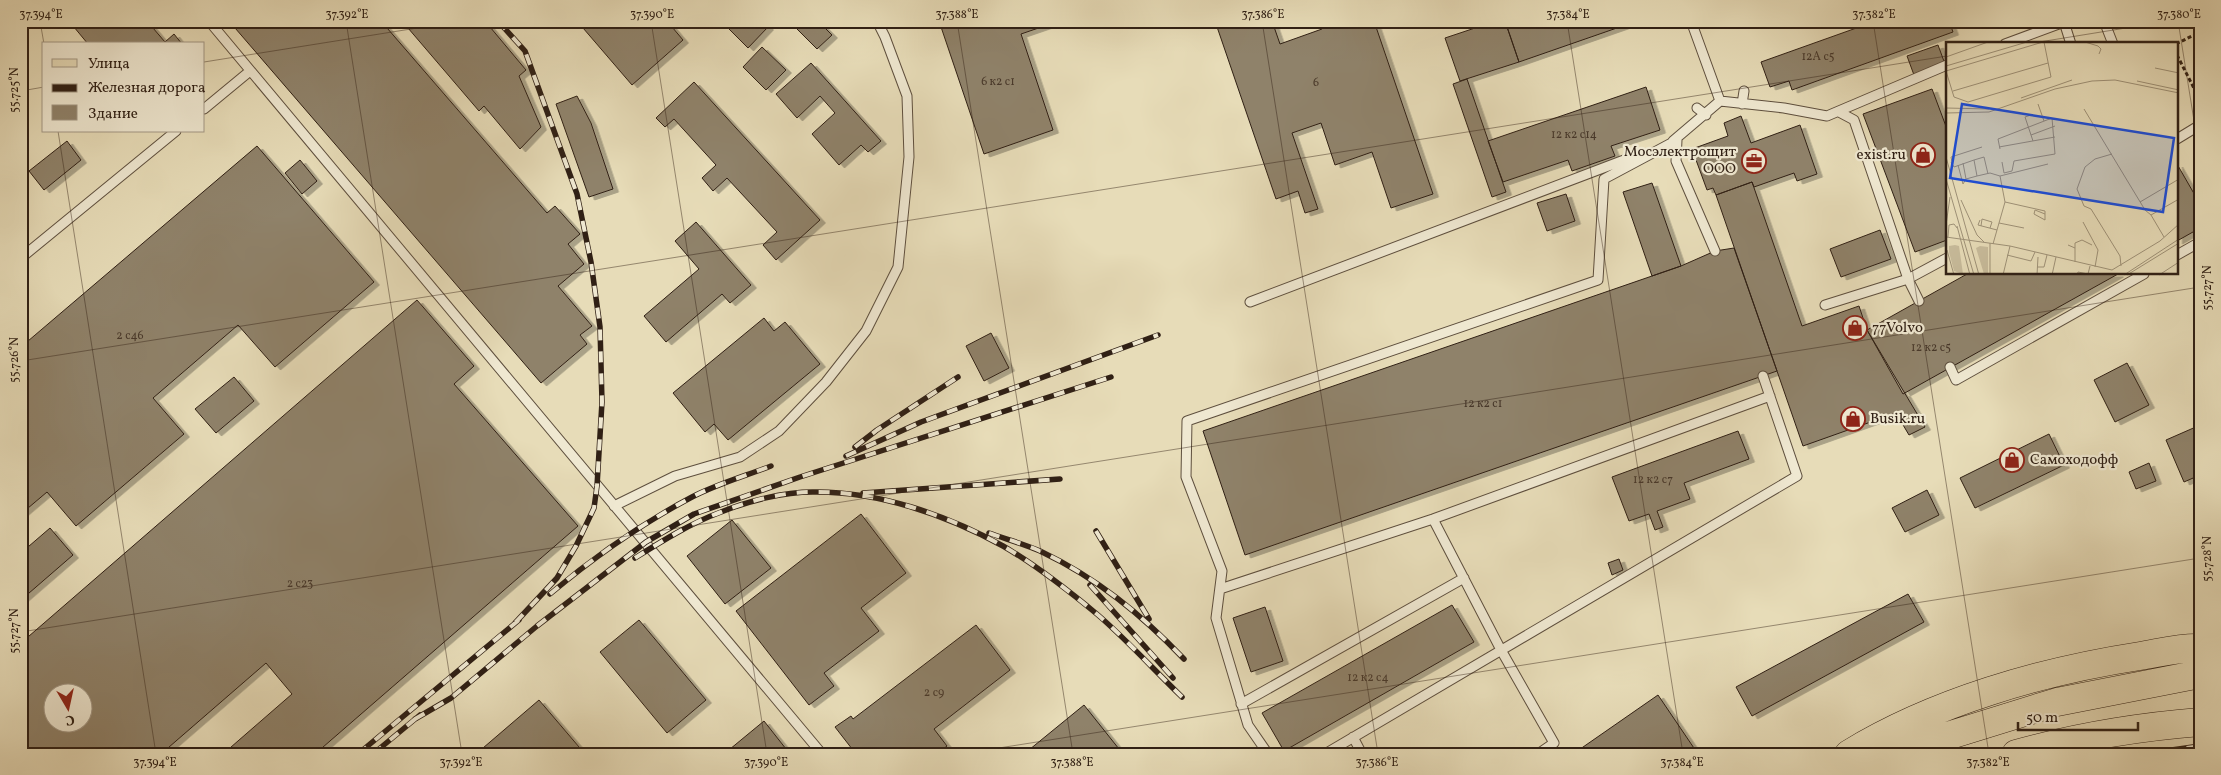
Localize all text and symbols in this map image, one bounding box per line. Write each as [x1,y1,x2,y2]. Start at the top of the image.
text: 37.394°E [19,7,63,23]
text: 37.392°E [325,7,369,23]
text: 37.390°E [630,7,674,23]
text: 37.388°E [935,7,979,23]
text: 37.386°E [1241,7,1285,23]
text: 37.384°E [1546,7,1590,23]
text: 37.382°E [1852,7,1896,23]
text: 37.380°E [2157,7,2201,23]
legend [42,42,205,132]
inset map [1946,42,2178,275]
house number: 12А с5 [1801,49,1835,65]
text: Улица [88,54,130,75]
text: 55.725°N [7,67,23,113]
house number: 6 к2 с1 [981,74,1015,90]
house number: 6 [1313,75,1319,91]
text: Железная дорога [88,78,205,99]
text: Здание [88,104,138,125]
house number: 12 к2 с14 [1551,127,1597,143]
place label: Мосэлектрощит ООО [1624,142,1736,180]
shop icon: exist.ru [1910,142,1936,168]
place label: exist.ru [1857,145,1906,166]
office icon: Мосэлектрощит ООО [1741,148,1767,174]
text: 55.727°N [2200,265,2216,311]
shop icon: 77Volvo [1842,315,1868,341]
place label: 77Volvo [1872,318,1923,339]
house number: 2 с46 [116,328,144,344]
text: 55.726°N [7,337,23,383]
house number: 12 к2 с5 [1911,340,1951,356]
house number: 12 к2 с1 [1464,396,1502,412]
shop icon: Busik.ru [1840,406,1866,432]
place label: Busik.ru [1870,409,1925,430]
shop icon: Самоходофф [1999,447,2025,473]
place label: Самоходофф [2030,450,2118,471]
house number: 12 к2 с7 [1633,472,1673,488]
text: 55.728°N [2200,536,2216,582]
house number: 2 с23 [287,576,313,592]
text: 55.727°N [7,608,23,654]
house number: 12 к2 с4 [1347,670,1389,686]
north arrow [42,682,92,732]
house number: 2 с9 [924,685,944,701]
scale bar [2018,700,2138,732]
text: 50 m [2026,708,2058,729]
text: С [64,709,76,729]
text: 37.394°E [133,755,177,771]
text: 37.392°E [439,755,483,771]
text: 37.390°E [744,755,788,771]
text: 37.388°E [1050,755,1094,771]
text: 37.386°E [1355,755,1399,771]
text: 37.384°E [1660,755,1704,771]
text: 37.382°E [1966,755,2010,771]

